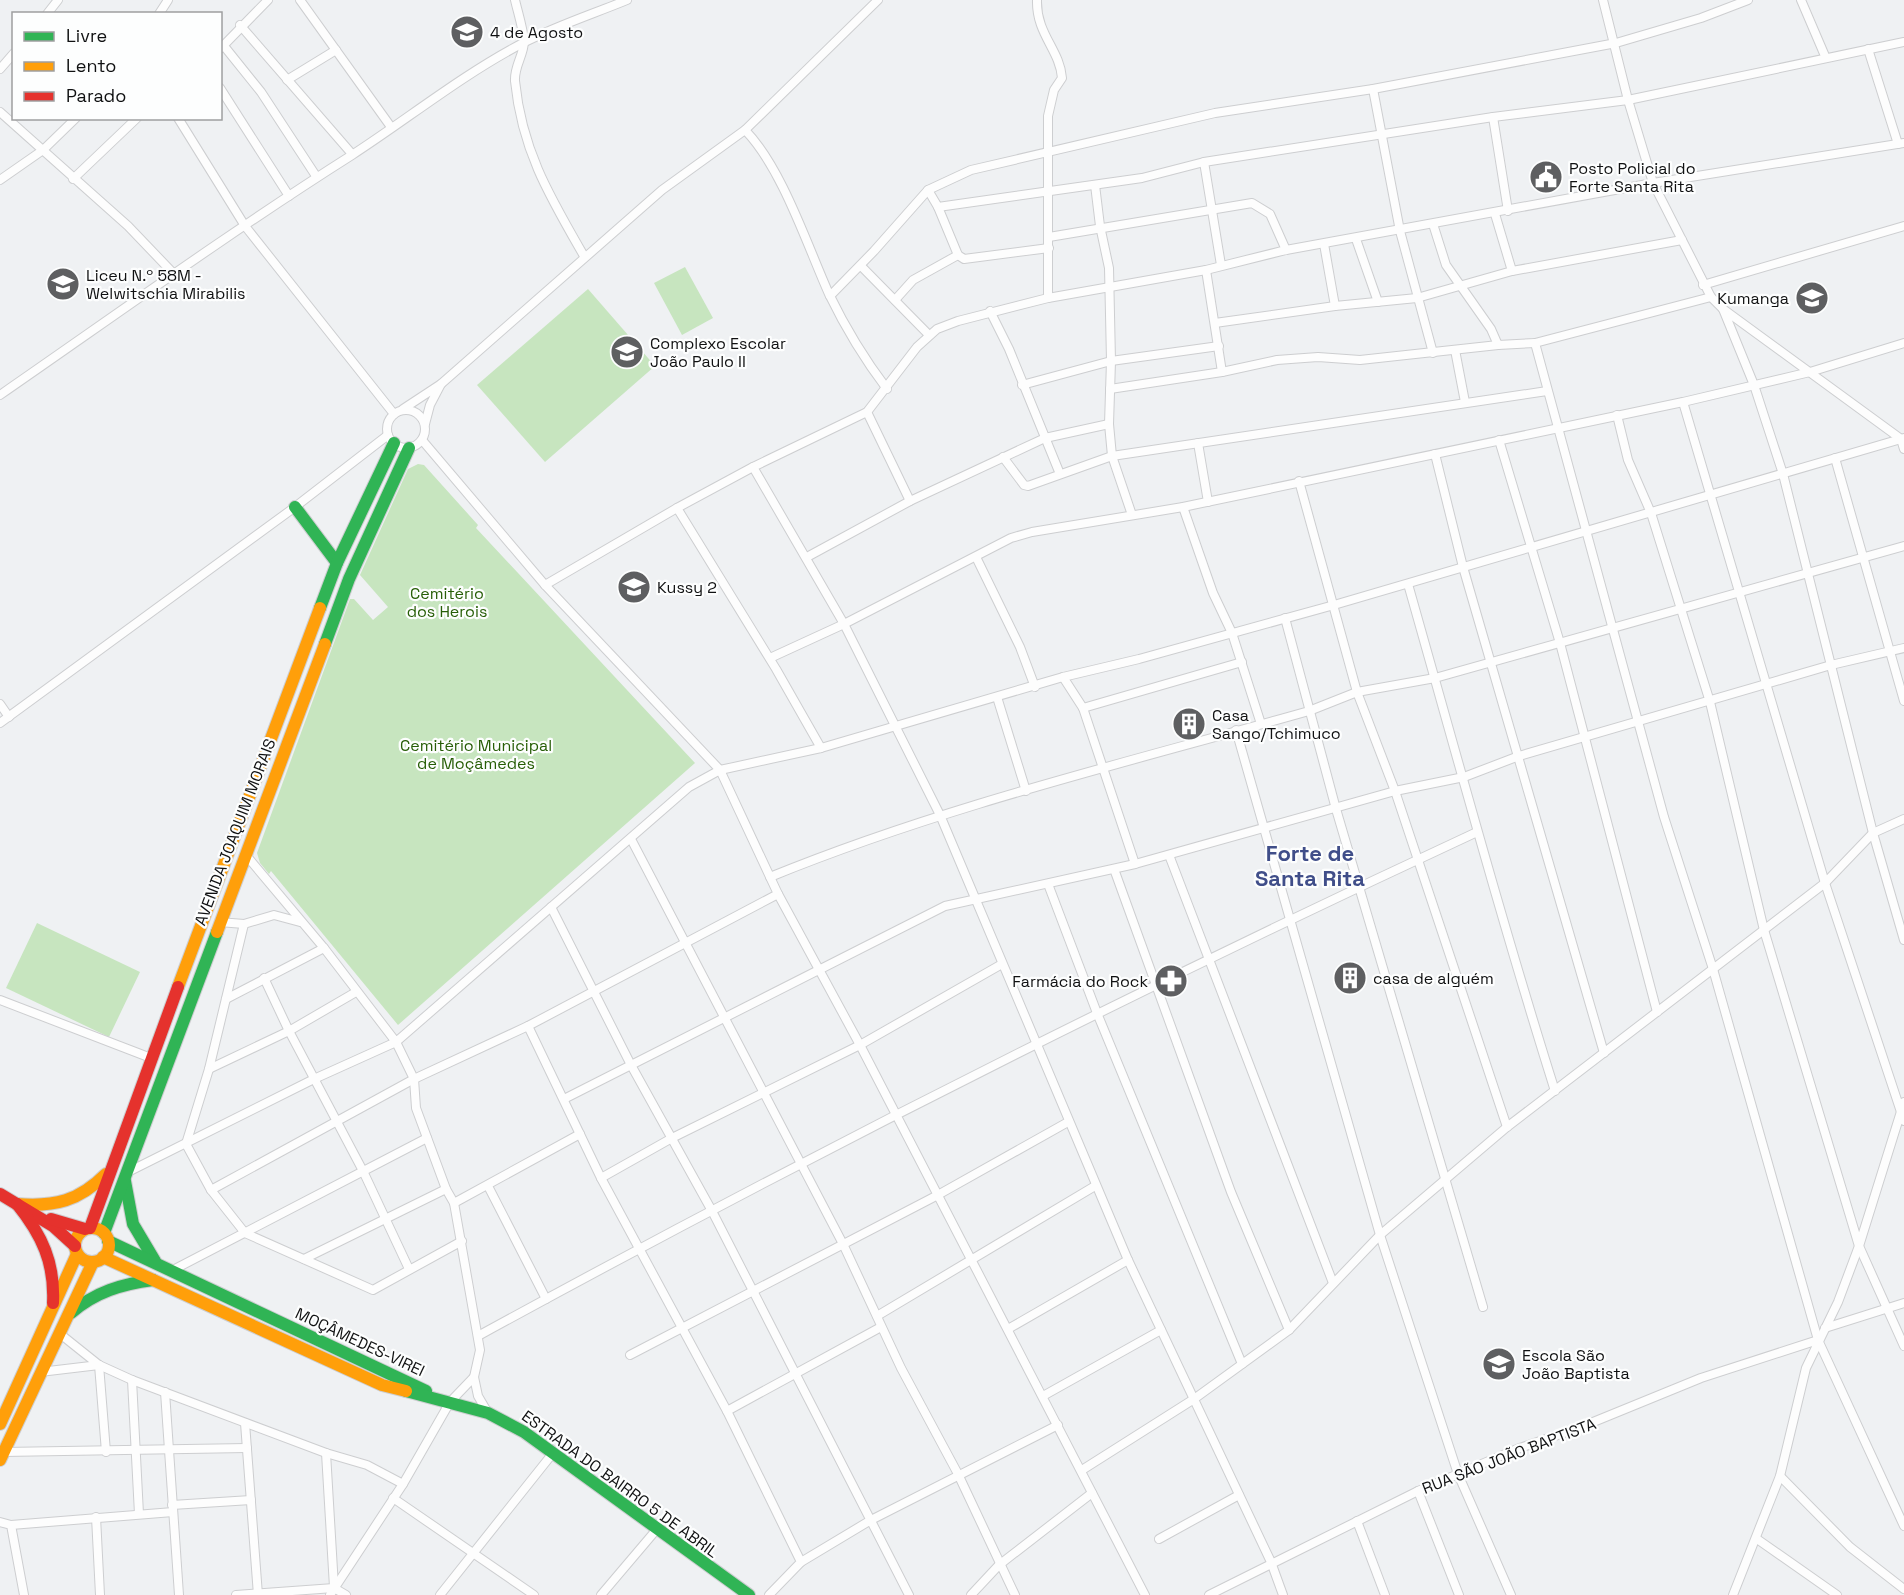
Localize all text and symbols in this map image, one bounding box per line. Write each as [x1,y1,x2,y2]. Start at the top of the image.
legend [12,12,222,120]
school or university icon: 4 de Agosto [449,14,485,50]
place label: 4 de Agosto [490,22,583,43]
text: Livre [66,24,107,47]
text: Lento [66,54,116,77]
text: Parado [66,84,126,107]
place label: Posto Policial do Forte Santa Rita [1569,158,1696,197]
public building icon: Posto Policial do Forte Santa Rita [1528,159,1564,195]
place label: Liceu N.º 58M - Welwitschia Mirabilis [86,265,246,304]
school or university icon: Liceu N.º 58M - Welwitschia Mirabilis [45,266,81,302]
school or university icon: Kumanga [1794,280,1830,316]
place label: Kumanga [1717,288,1789,309]
place label: Complexo Escolar João Paulo II [650,333,786,372]
school or university icon: Complexo Escolar João Paulo II [609,334,645,370]
school or university icon: Kussy 2 [616,569,652,605]
place label: Kussy 2 [657,577,717,598]
park label: Cemitério dos Herois [407,583,487,622]
place label: Casa Sango/Tchimuco [1212,705,1341,744]
building icon: Casa Sango/Tchimuco [1171,706,1207,742]
street label: AVENIDA JOAQUIM MORAIS [190,735,280,928]
park label: Cemitério Municipal de Moçâmedes [400,735,552,774]
district label: Forte de Santa Rita [1255,839,1365,892]
building icon: casa de alguém [1332,960,1368,996]
pharmacy icon: Farmácia do Rock [1153,963,1189,999]
place label: casa de alguém [1373,968,1494,989]
place label: Farmácia do Rock [1012,971,1148,992]
street label: MOÇÂMEDES-VIREI [292,1303,428,1381]
place label: Escola São João Baptista [1522,1345,1630,1384]
school or university icon: Escola São João Baptista [1481,1346,1517,1382]
street label: ESTRADA DO BAIRRO 5 DE ABRIL [518,1406,723,1563]
street label: RUA SÃO JOÃO BAPTISTA [1419,1413,1599,1499]

